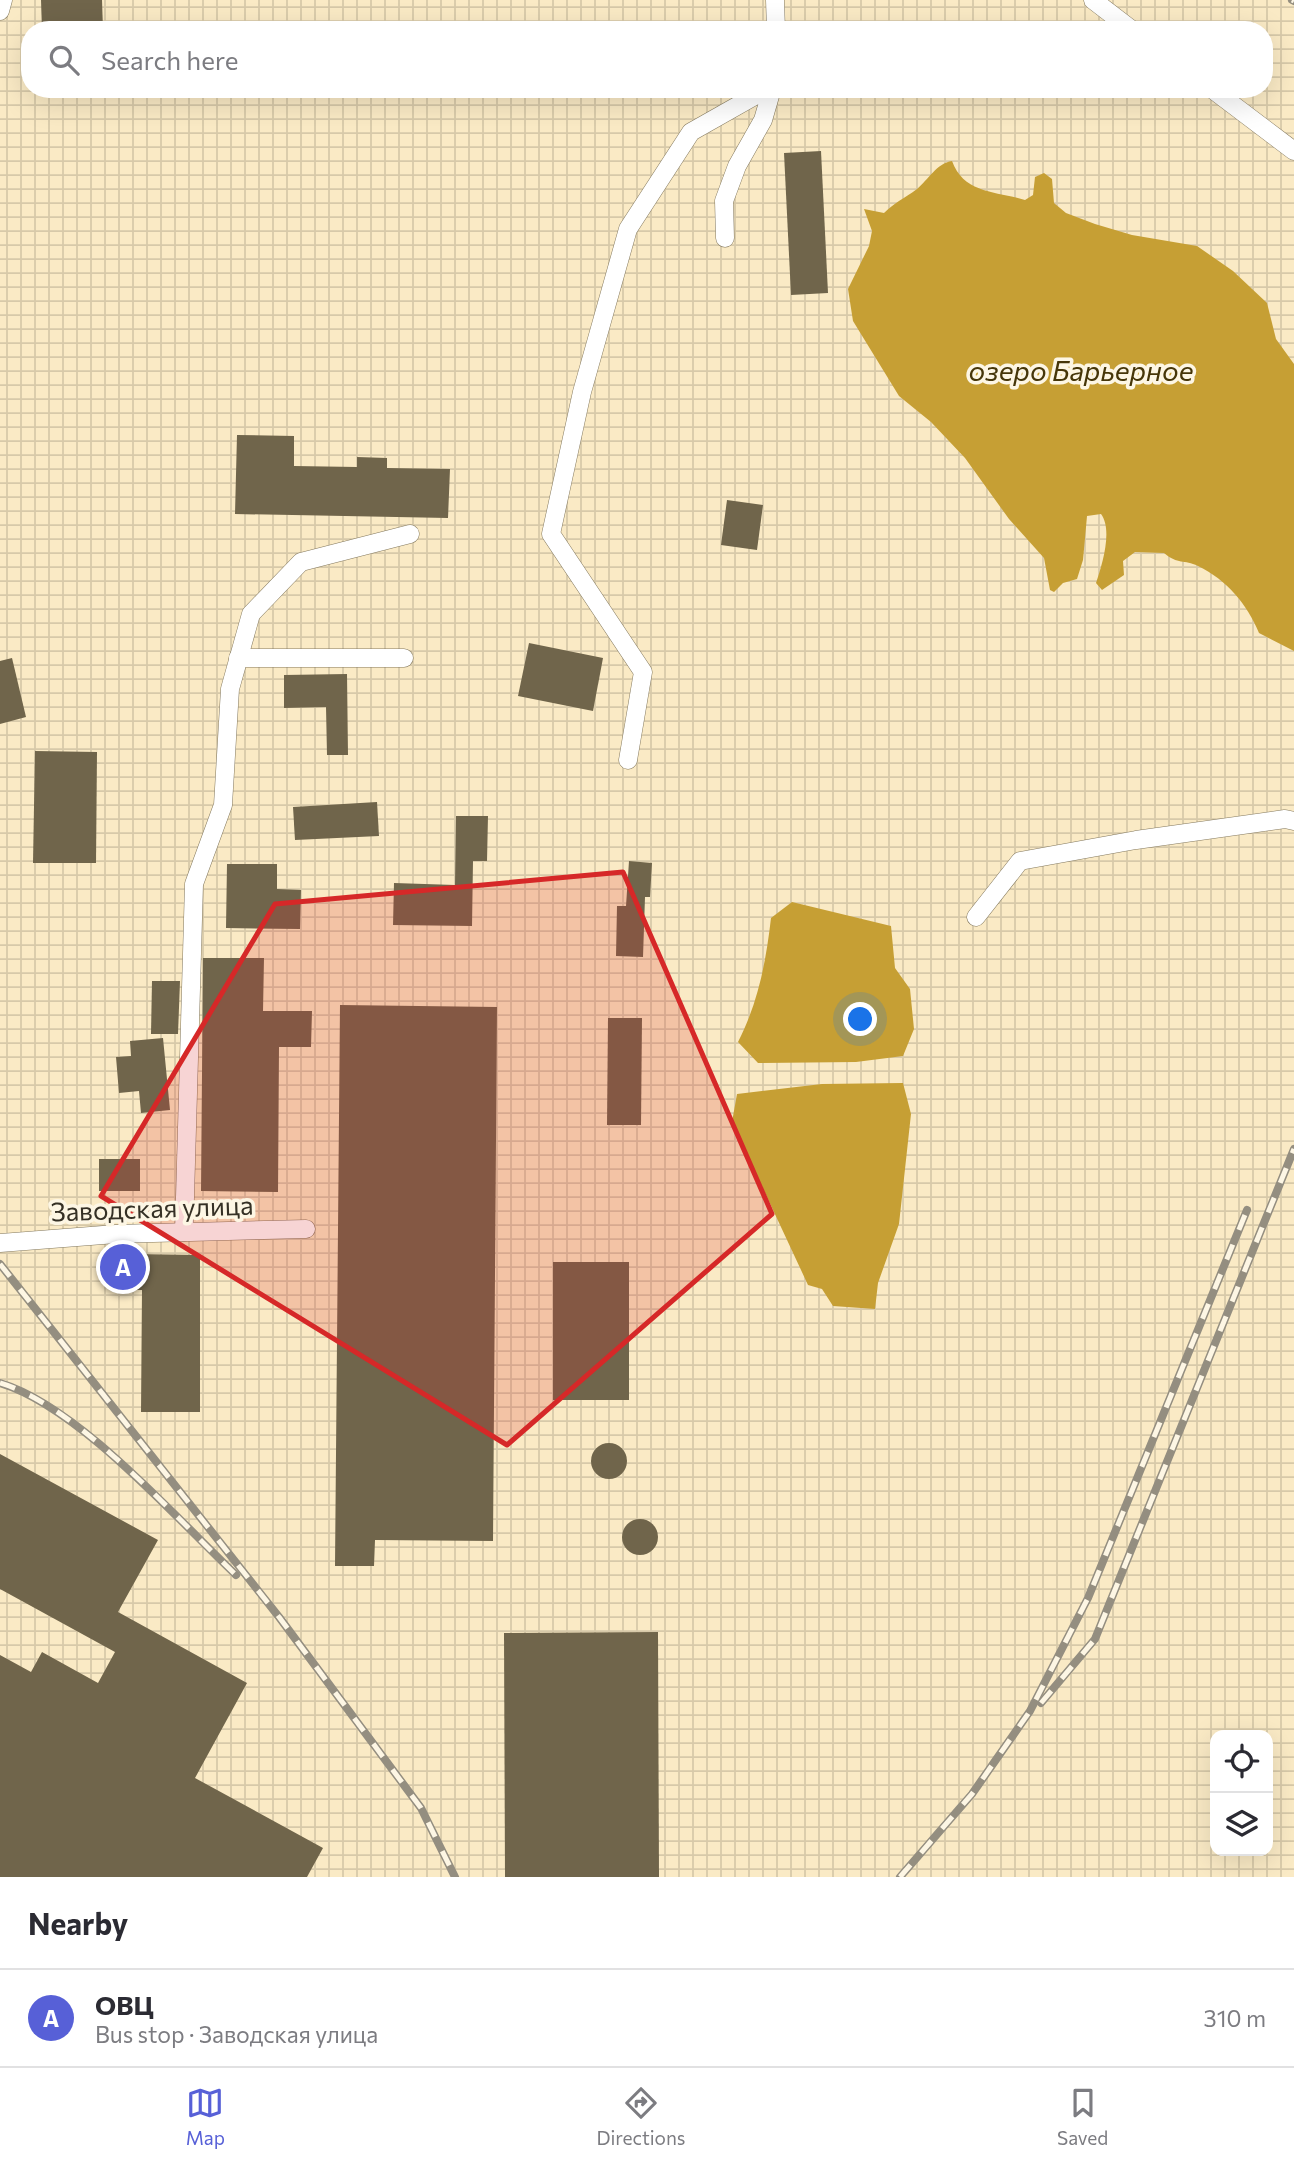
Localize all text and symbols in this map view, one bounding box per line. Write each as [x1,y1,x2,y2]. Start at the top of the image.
search box [21,21,1273,98]
icon: search [45,41,83,79]
text: Search here [101,44,239,75]
water label: озеро Барьерное [969,353,1194,387]
your location [843,1002,877,1036]
street label: Заводская улица [50,1188,254,1227]
pin: A [100,1241,146,1293]
map controls [1210,1730,1273,1856]
button: locate [1210,1730,1273,1793]
button: layers [1210,1793,1273,1856]
text: Nearby [28,1904,128,1941]
text: ОВЦ [95,1989,154,2020]
text: A [43,2004,59,2032]
text: 310 m [1204,2004,1266,2032]
text: Bus stop · Заводская улица [95,2020,378,2048]
tab: Map [186,2084,225,2149]
tab: Directions [596,2084,686,2149]
tab: Saved [1057,2084,1108,2149]

